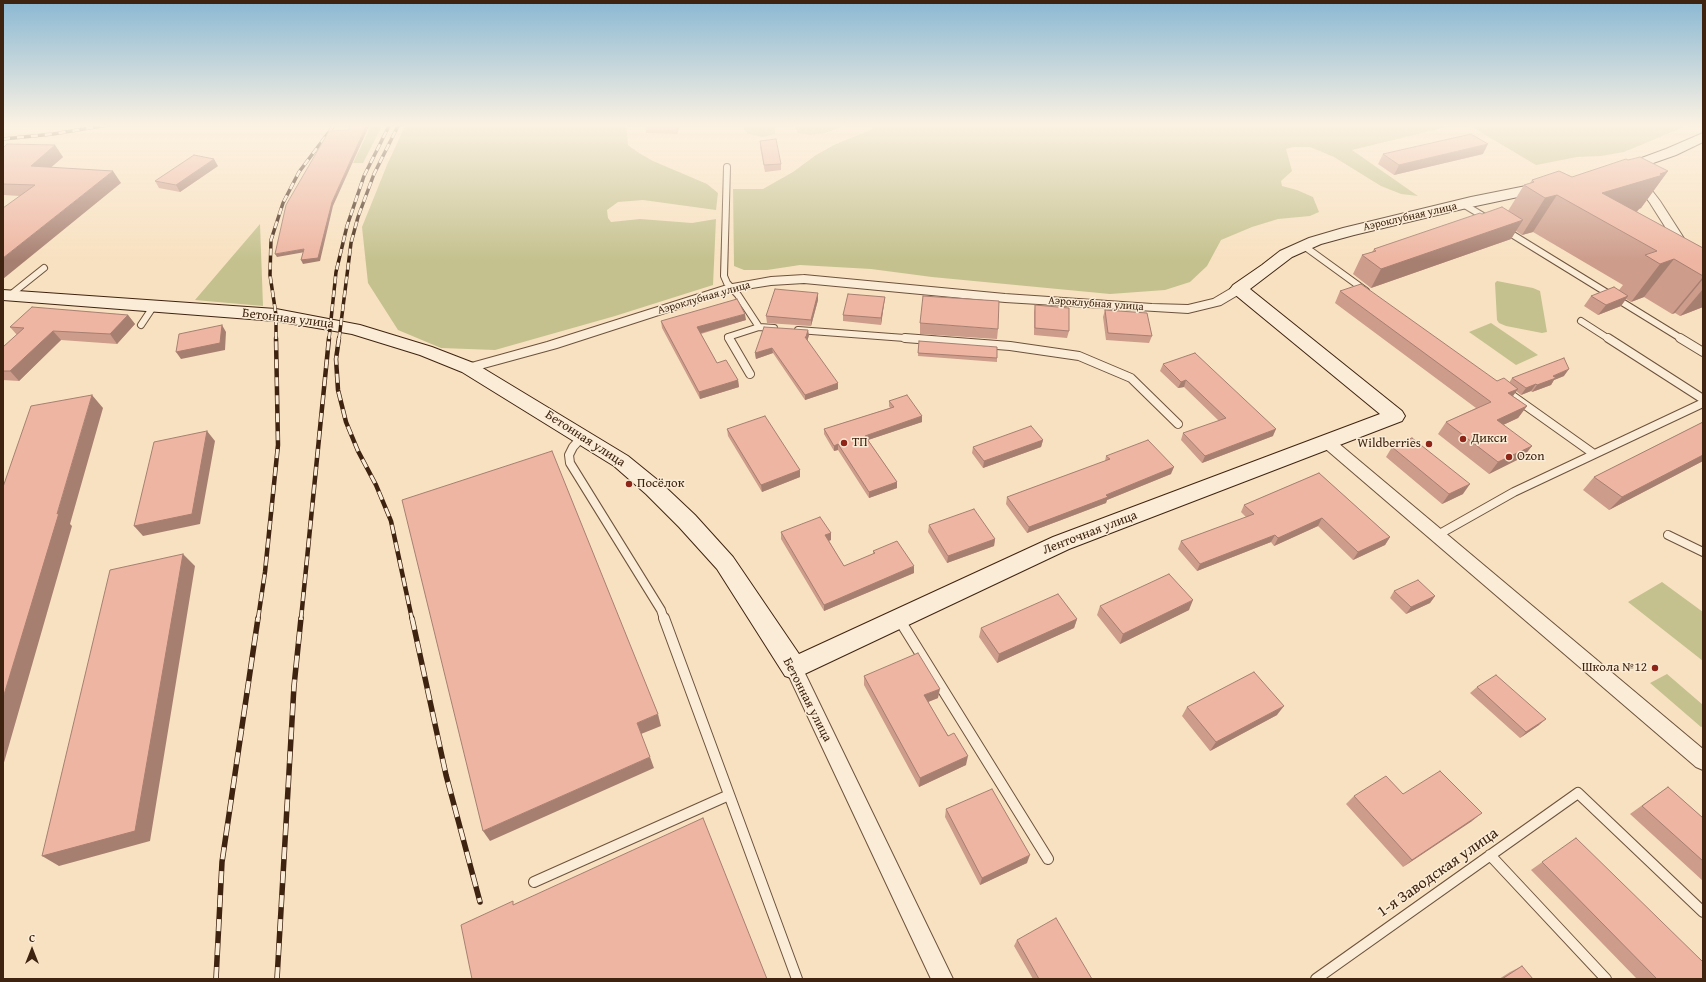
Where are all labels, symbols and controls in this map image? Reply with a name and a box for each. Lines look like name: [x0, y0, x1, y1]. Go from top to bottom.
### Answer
street label: Аэроклубная улица: [1362, 200, 1458, 234]
street label: Аэроклубная улица: [656, 278, 752, 318]
street label: Аэроклубная улица: [1048, 294, 1144, 314]
street label: Бетонная улица: [241, 306, 335, 332]
street label: Бетонная улица: [542, 407, 628, 471]
place label: Дикси: [1471, 431, 1507, 447]
marker: Дикси: [1458, 434, 1468, 444]
place label: ТП: [852, 435, 868, 451]
place label: Wildberries: [1357, 436, 1421, 452]
marker: ТП: [839, 438, 849, 448]
marker: Wildberries: [1424, 439, 1434, 449]
place label: Ozon: [1517, 449, 1545, 465]
marker: Ozon: [1504, 452, 1514, 462]
place label: Посёлок: [637, 476, 684, 492]
marker: Посёлок: [624, 479, 634, 489]
street label: Ленточная улица: [1041, 508, 1139, 558]
street label: Бетонная улица: [779, 655, 835, 745]
place label: Школа №12: [1582, 660, 1647, 676]
marker: Школа №12: [1650, 663, 1660, 673]
street label: 1-я Заводская улица: [1374, 824, 1502, 922]
north arrow: [12, 930, 52, 970]
text: С: [29, 930, 35, 946]

